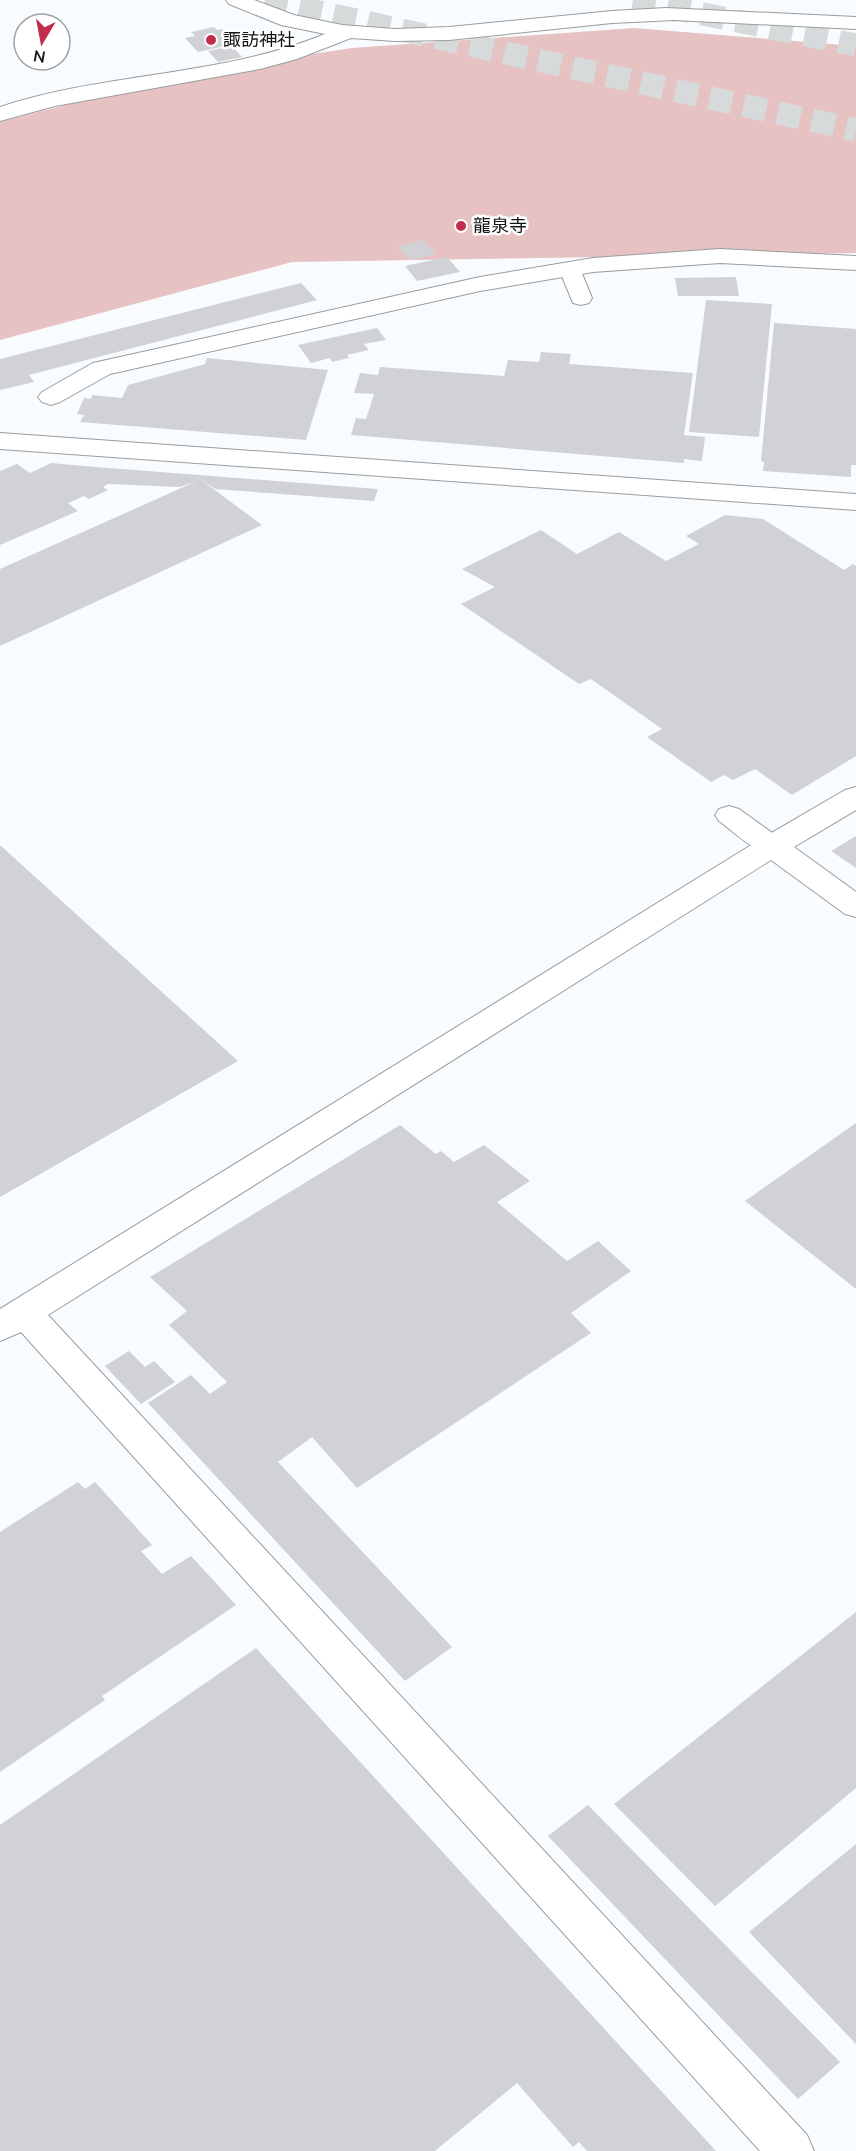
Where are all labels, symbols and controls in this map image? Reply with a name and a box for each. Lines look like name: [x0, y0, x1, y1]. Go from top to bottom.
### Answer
north arrow: [12, 12, 72, 72]
place label: 諏訪神社: [223, 28, 295, 52]
marker: 諏訪神社: [204, 33, 218, 47]
text: N: [32, 44, 47, 68]
place label: 龍泉寺: [473, 214, 527, 238]
marker: 龍泉寺: [454, 219, 468, 233]

